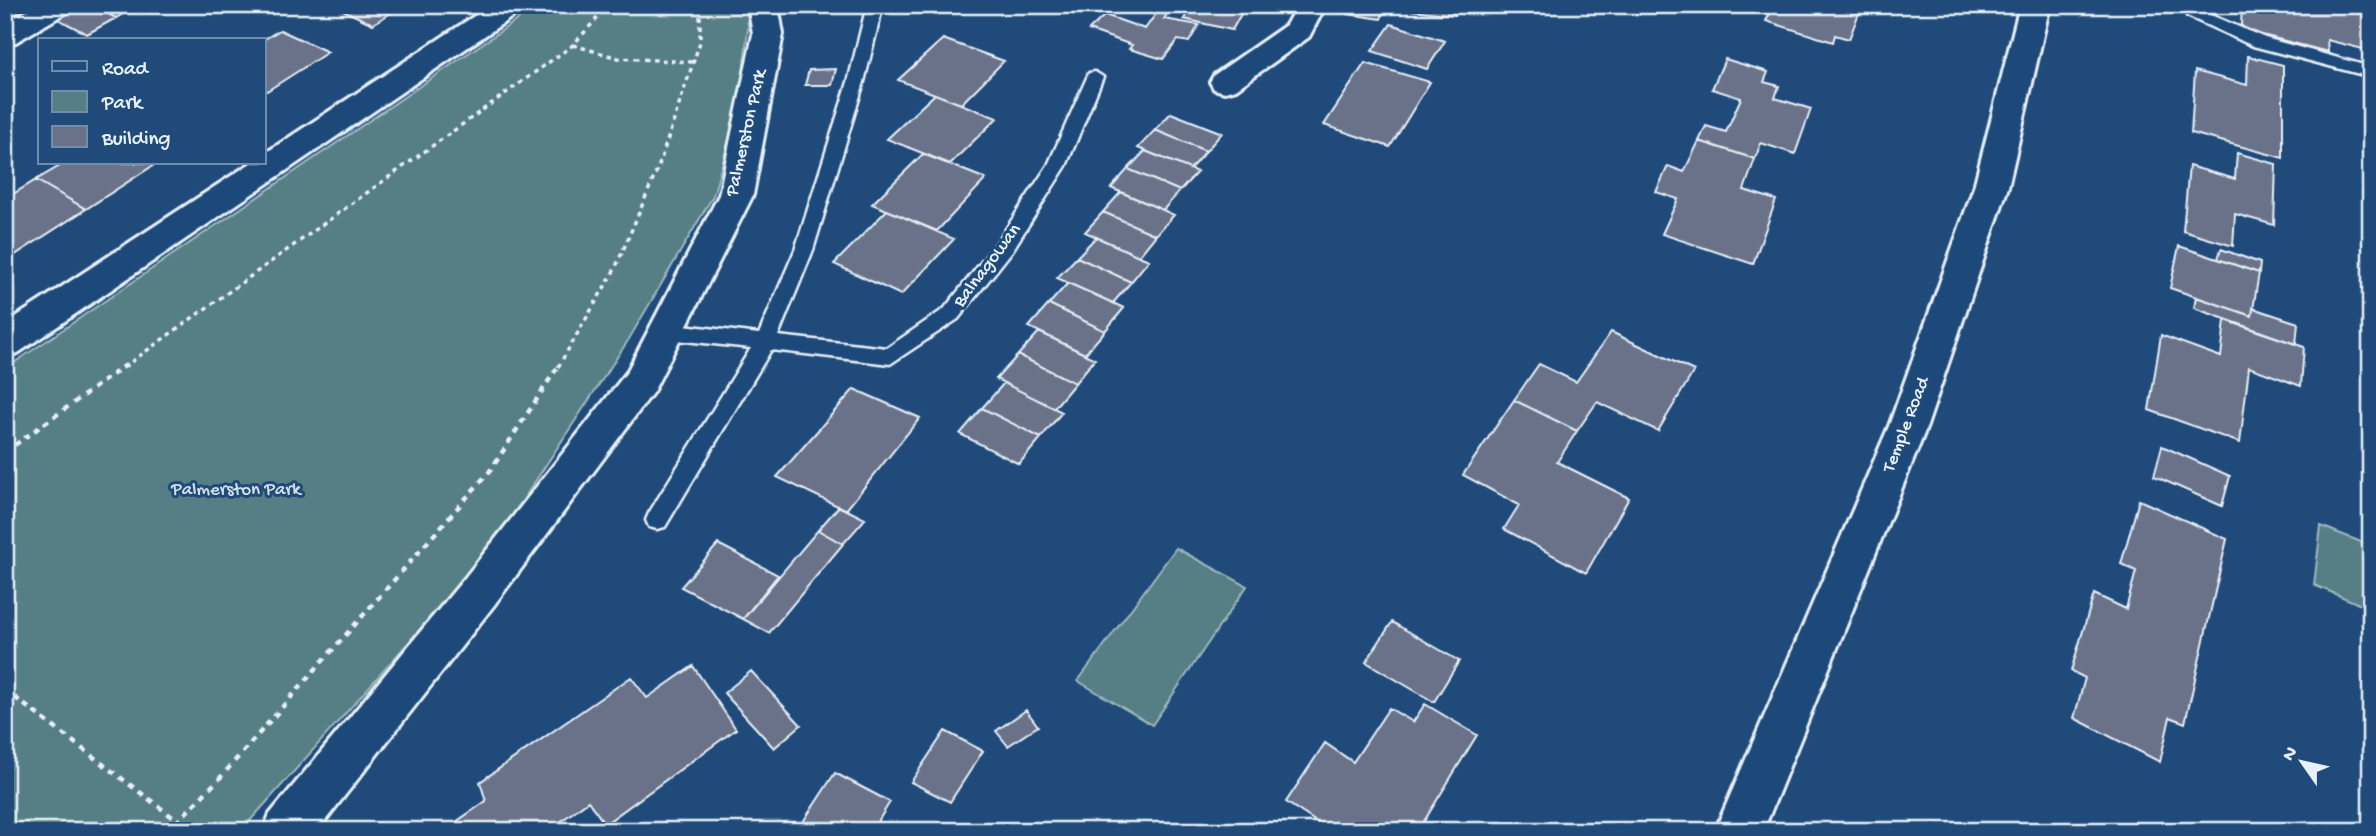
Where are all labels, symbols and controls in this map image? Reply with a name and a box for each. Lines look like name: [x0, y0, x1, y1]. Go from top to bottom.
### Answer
legend: [38, 38, 266, 164]
text: Road: [102, 58, 150, 83]
street label: Palmerston Park: [721, 66, 773, 200]
text: Park: [101, 92, 145, 117]
text: Building: [101, 128, 171, 153]
street label: Balnagowan: [948, 220, 1027, 313]
street label: Temple Road: [1878, 372, 1936, 477]
park label: Palmerston Park: [170, 479, 302, 502]
north arrow: [2268, 728, 2338, 798]
text: N: [2278, 743, 2304, 766]

